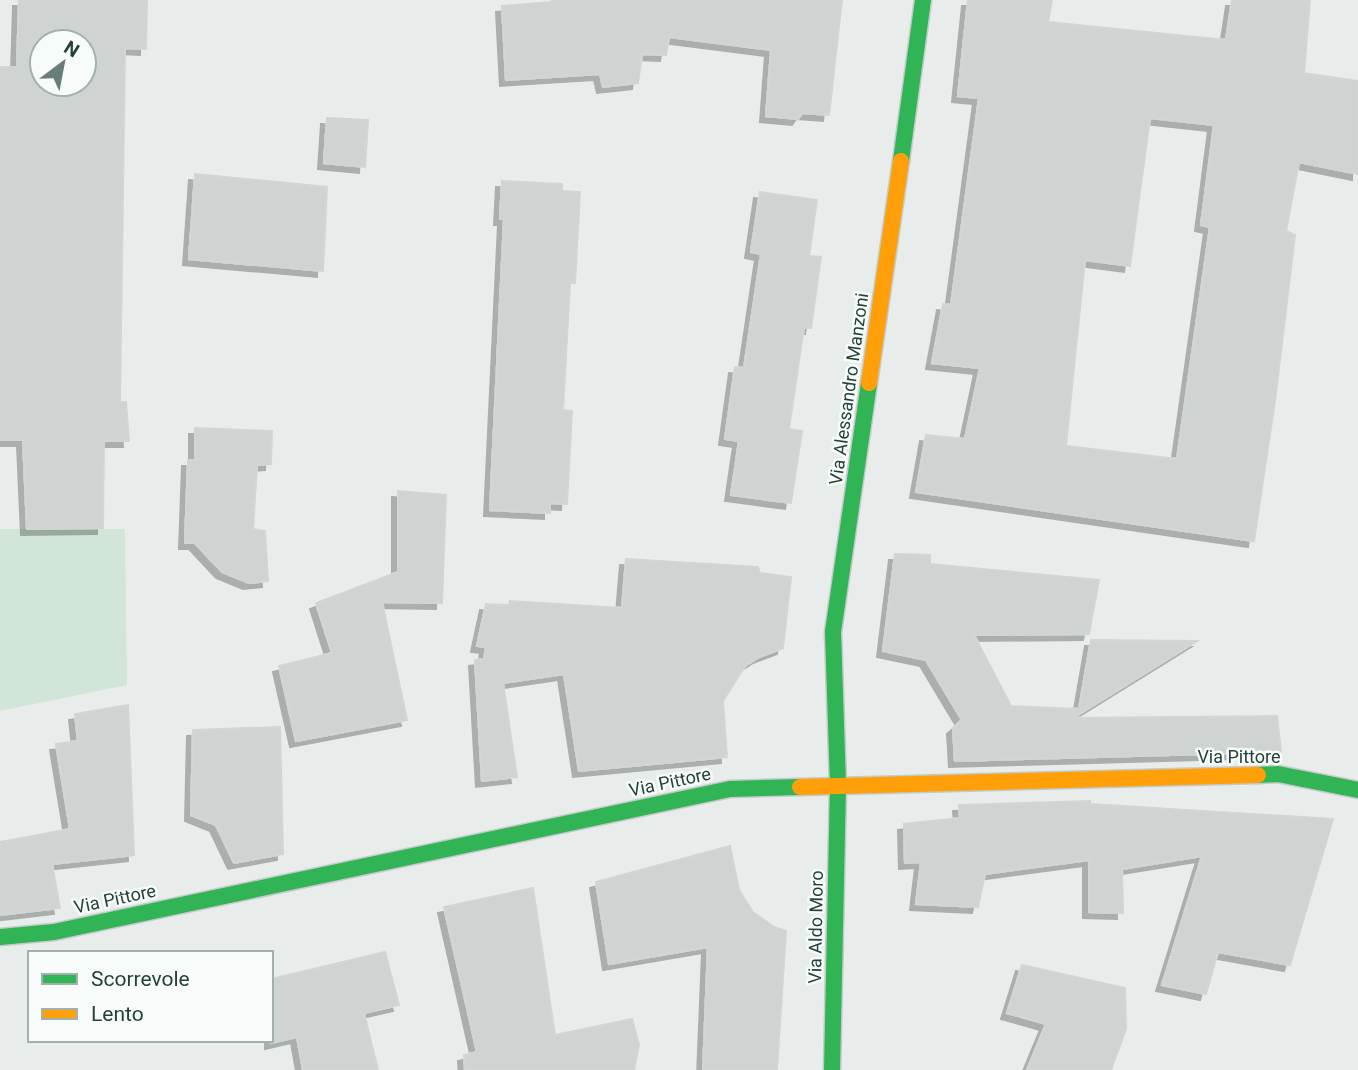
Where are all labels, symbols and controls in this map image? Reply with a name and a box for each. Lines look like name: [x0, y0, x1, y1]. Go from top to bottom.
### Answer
north arrow: [28, 28, 98, 98]
text: N: [60, 36, 84, 62]
street label: Via Alessandro Manzoni: [825, 292, 872, 486]
street label: Via Pittore: [1197, 746, 1281, 767]
street label: Via Pittore: [627, 763, 713, 800]
street label: Via Aldo Moro: [804, 870, 827, 984]
street label: Via Pittore: [72, 880, 158, 917]
legend: [28, 951, 273, 1042]
text: Scorrevole: [91, 967, 190, 991]
text: Lento: [91, 1002, 144, 1026]

